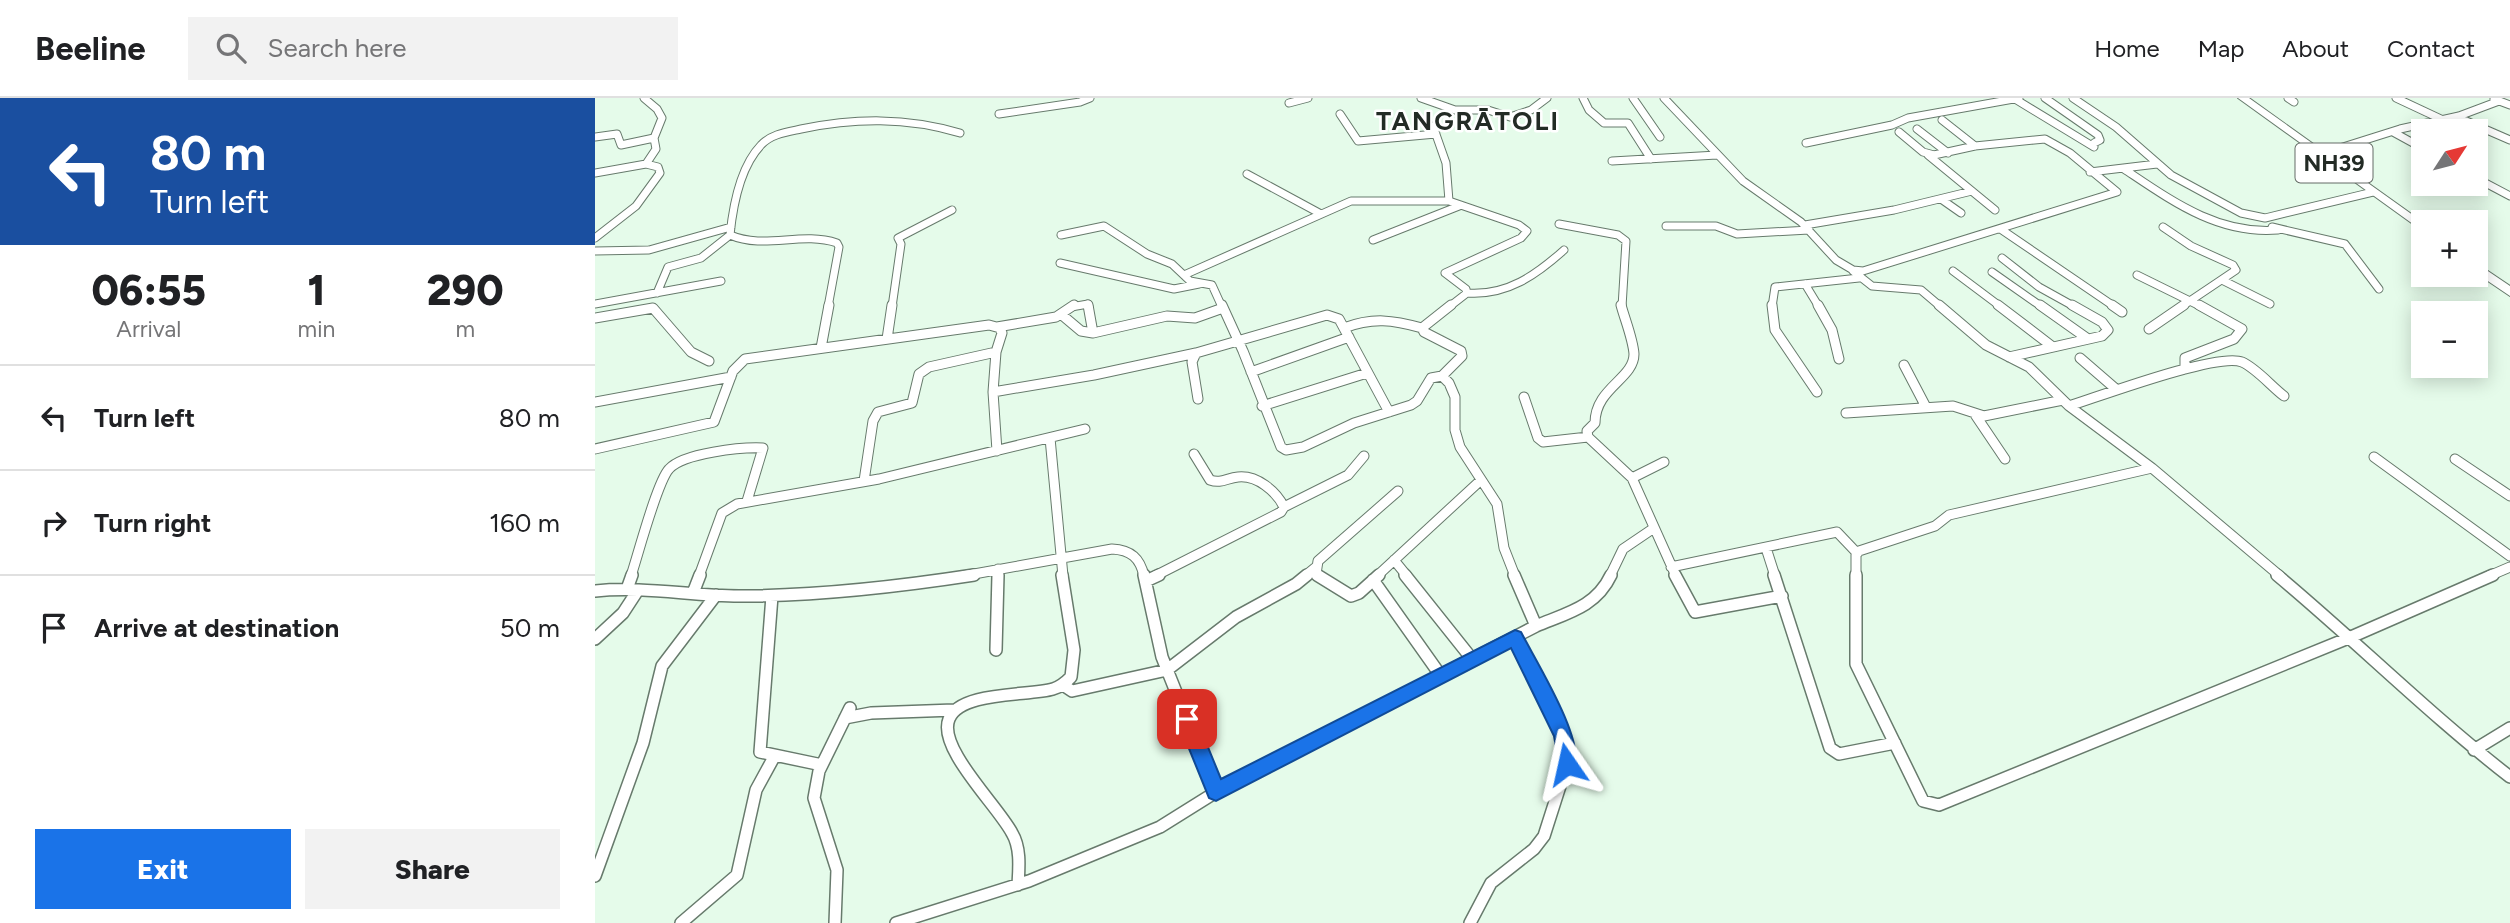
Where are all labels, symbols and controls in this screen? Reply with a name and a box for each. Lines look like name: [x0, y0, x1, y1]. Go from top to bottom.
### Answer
search box: [188, 17, 678, 80]
text: Beeline: [35, 29, 146, 68]
icon: search: [212, 29, 250, 67]
text: Search here: [268, 32, 406, 64]
text: Home: [2094, 34, 2160, 63]
text: Map: [2198, 34, 2244, 63]
text: About: [2282, 34, 2349, 63]
text: Contact: [2387, 34, 2475, 63]
district label: TANGRĀTOLI: [1376, 105, 1560, 137]
north arrow: [2411, 119, 2489, 196]
map controls: [2411, 119, 2488, 378]
text: 80 m: [150, 123, 266, 182]
icon: left: [35, 126, 126, 217]
road number: NH39: [2295, 144, 2373, 183]
text: Turn left: [150, 183, 269, 221]
button: +: [2411, 210, 2488, 287]
text: 06:55: [91, 265, 206, 316]
text: 1: [308, 265, 325, 316]
text: 290: [427, 265, 504, 316]
button: −: [2411, 301, 2488, 378]
text: Arrival: [116, 315, 181, 343]
text: min: [298, 315, 335, 343]
text: m: [455, 315, 475, 343]
icon: left: [35, 399, 73, 437]
text: Turn left: [94, 402, 195, 434]
text: 80 m: [499, 402, 560, 434]
icon: right: [35, 504, 73, 542]
text: Turn right: [94, 507, 211, 539]
text: 160 m: [489, 507, 560, 539]
icon: arrive: [35, 609, 73, 647]
text: Arrive at destination: [94, 612, 339, 644]
text: 50 m: [500, 612, 560, 644]
pin: [1157, 689, 1217, 749]
icon: arrive: [1168, 700, 1206, 738]
position arrow: [1530, 727, 1604, 801]
button: Exit: [35, 829, 291, 909]
button: Share: [305, 829, 560, 909]

